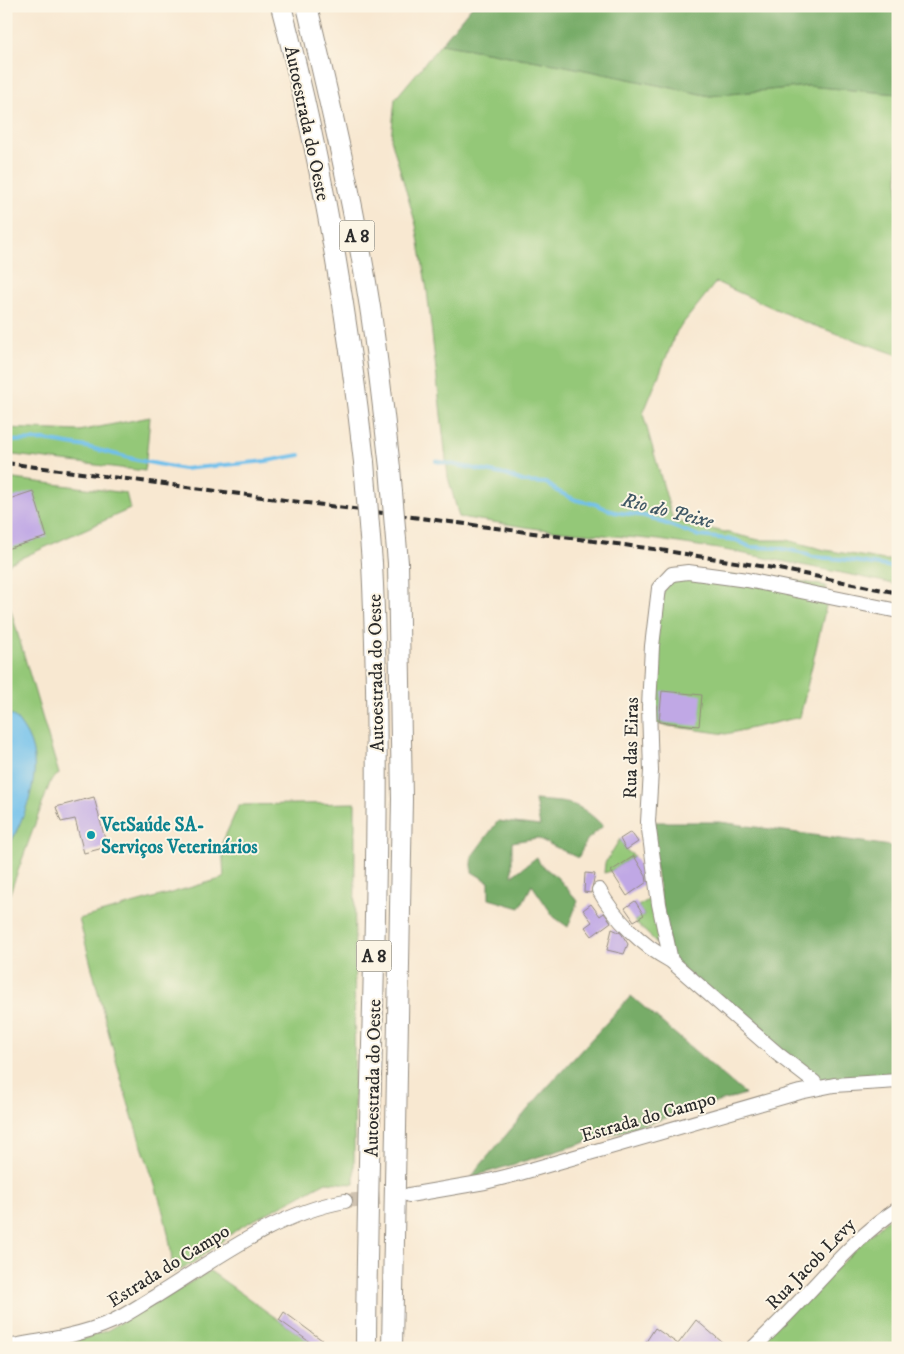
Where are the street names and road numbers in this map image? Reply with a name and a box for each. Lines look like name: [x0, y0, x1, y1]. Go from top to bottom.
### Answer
street label: Autoestrada do Oeste: [279, 44, 334, 203]
road number: A 8: [340, 220, 374, 252]
street label: Autoestrada do Oeste: [364, 594, 389, 752]
street label: Rua das Eiras: [619, 697, 644, 799]
road number: A 8: [356, 940, 392, 971]
street label: Autoestrada do Oeste: [361, 999, 386, 1157]
street label: Estrada do Campo: [578, 1087, 718, 1148]
street label: Rua Jacob Levy: [762, 1213, 861, 1315]
street label: Estrada do Campo: [104, 1220, 234, 1313]

